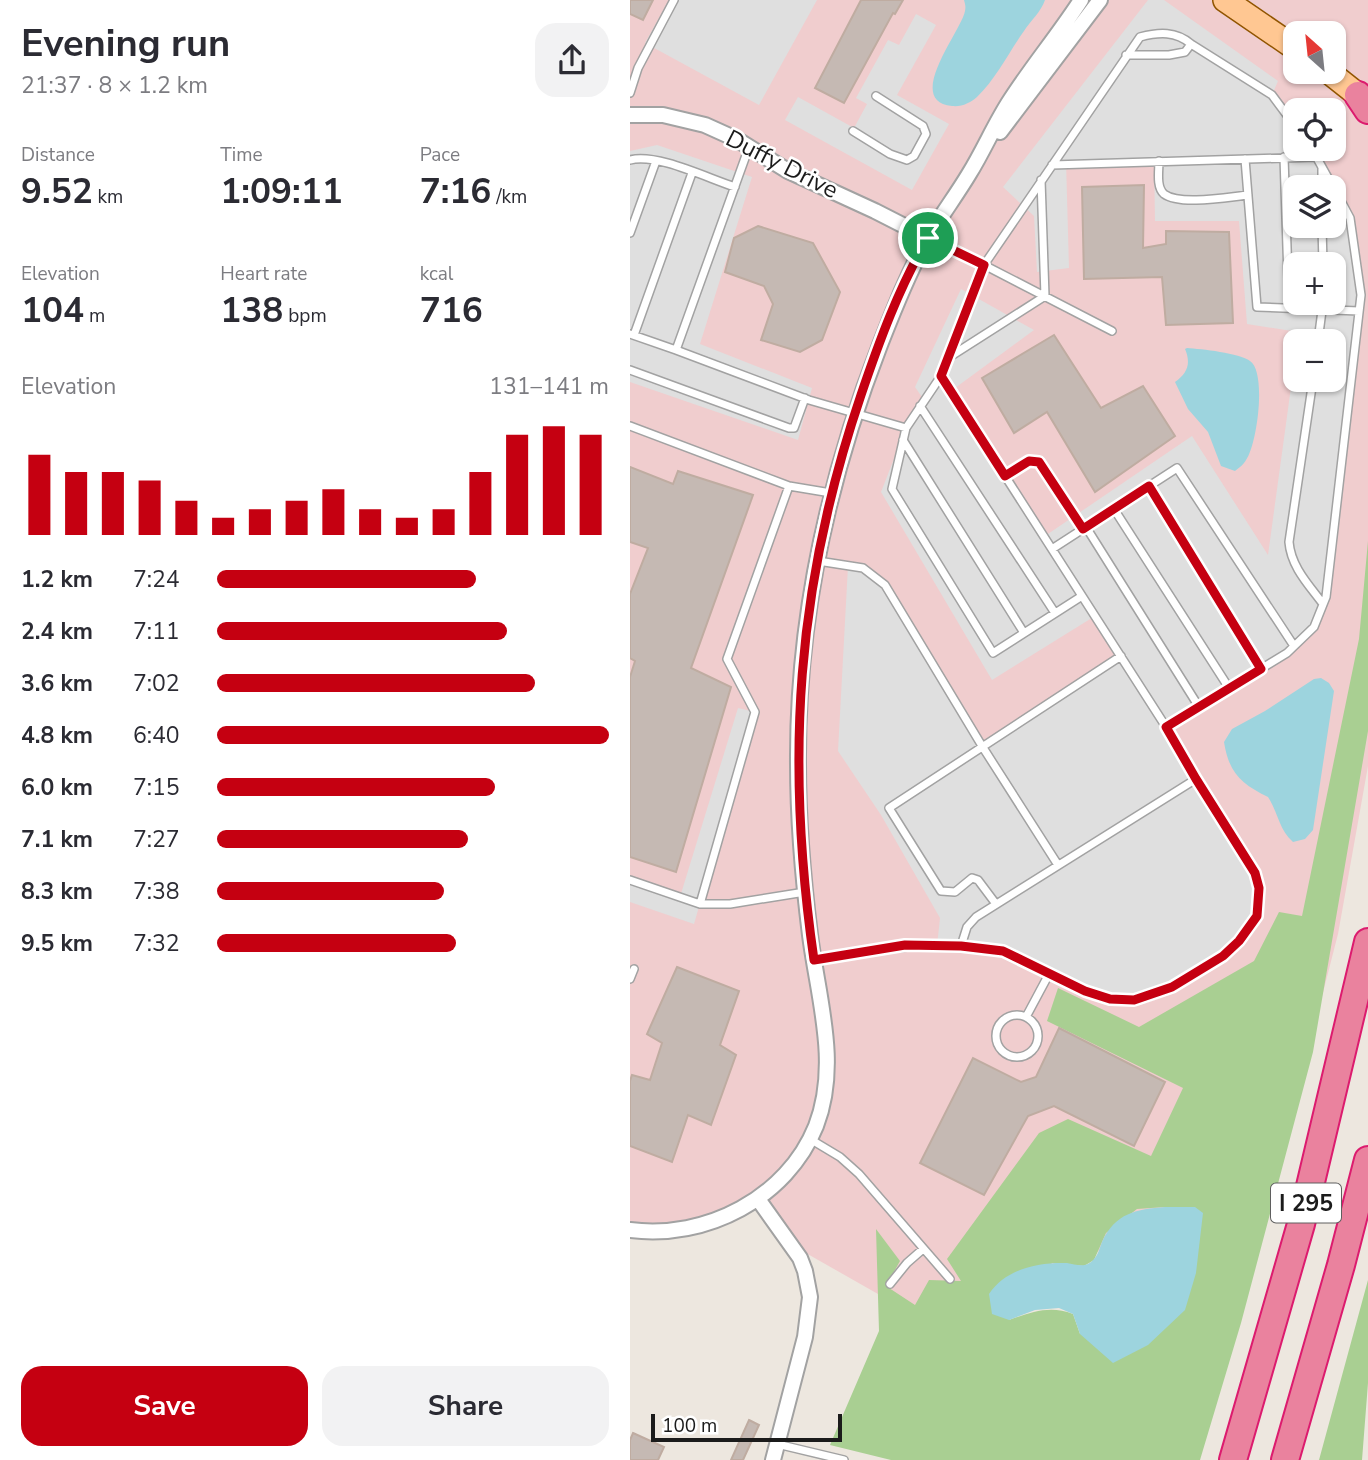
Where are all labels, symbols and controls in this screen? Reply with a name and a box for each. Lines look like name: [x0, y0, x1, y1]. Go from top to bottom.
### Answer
text: Evening run: [21, 18, 230, 69]
north arrow: [1283, 21, 1346, 84]
map controls: [1283, 21, 1346, 392]
button: share: [535, 23, 609, 97]
text: 21:37 · 8 × 1.2 km: [21, 70, 208, 101]
button: locate: [1283, 98, 1346, 161]
street label: Duffy Drive: [720, 122, 844, 206]
text: Distance: [21, 142, 95, 168]
text: Time: [220, 142, 263, 168]
text: Pace: [420, 142, 460, 168]
text: 9.52: [21, 168, 93, 215]
text: 1:09:11: [220, 168, 343, 215]
text: 7:16: [420, 168, 491, 215]
button: layers: [1283, 175, 1346, 238]
text: km: [93, 184, 123, 210]
text: /km: [491, 184, 527, 210]
pin: [898, 208, 958, 268]
icon: arrive: [909, 219, 947, 257]
button: +: [1283, 252, 1346, 315]
text: Elevation: [21, 261, 100, 287]
text: Heart rate: [220, 261, 307, 287]
text: kcal: [420, 261, 453, 287]
text: 104: [21, 287, 84, 334]
text: 138: [220, 287, 283, 334]
text: 716: [420, 287, 483, 334]
text: m: [84, 303, 105, 329]
text: bpm: [283, 303, 327, 329]
button: −: [1283, 329, 1346, 392]
text: Elevation: [21, 371, 116, 402]
text: 131–141 m: [489, 371, 609, 402]
text: 1.2 km: [21, 564, 93, 595]
text: 7:24: [133, 564, 180, 595]
text: 2.4 km: [21, 616, 93, 647]
text: 7:11: [133, 616, 180, 647]
text: 3.6 km: [21, 668, 93, 699]
text: 7:02: [133, 668, 180, 699]
text: 4.8 km: [21, 720, 93, 751]
text: 6:40: [133, 720, 180, 751]
text: 6.0 km: [21, 772, 93, 803]
text: 7:15: [133, 772, 180, 803]
text: 7.1 km: [21, 824, 93, 855]
text: 7:27: [133, 824, 180, 855]
text: 8.3 km: [21, 876, 93, 907]
text: 7:38: [133, 876, 180, 907]
text: 9.5 km: [21, 928, 93, 959]
text: 7:32: [133, 928, 180, 959]
road number: I 295: [1271, 1184, 1341, 1222]
button: Save: [21, 1366, 308, 1446]
button: Share: [322, 1366, 609, 1446]
scale bar: [651, 1411, 842, 1443]
text: 100 m: [662, 1413, 717, 1439]

